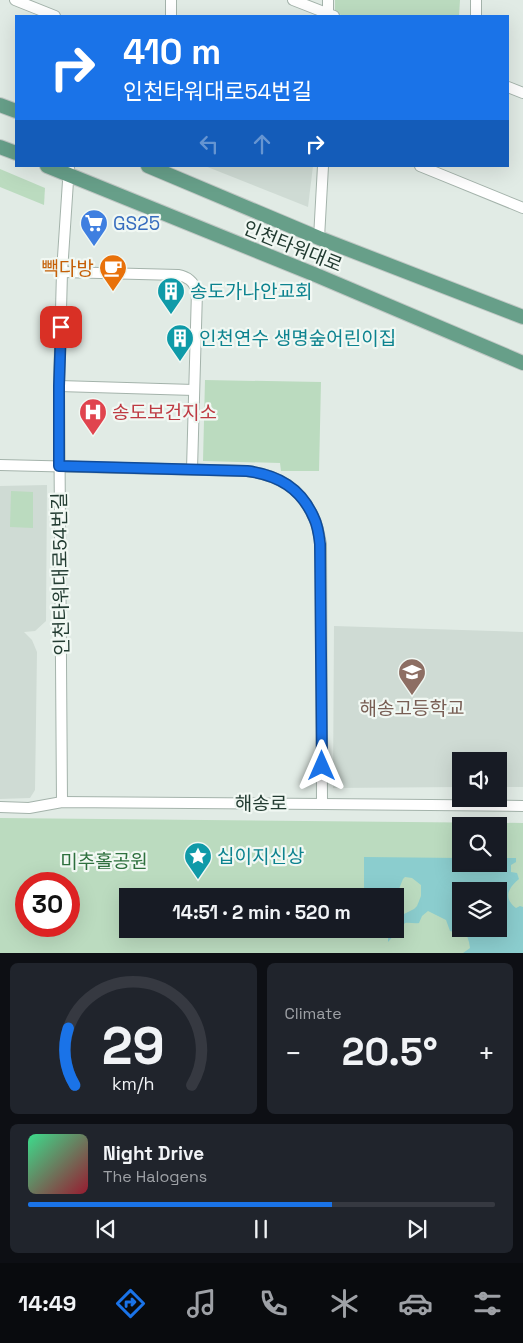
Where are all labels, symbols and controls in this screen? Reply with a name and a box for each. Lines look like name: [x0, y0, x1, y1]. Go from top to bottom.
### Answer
text: 410 m: [123, 30, 221, 74]
icon: right: [40, 35, 105, 100]
text: 인천타워대로54번길: [123, 77, 312, 105]
icon: left: [195, 130, 223, 158]
icon: ahead: [248, 130, 276, 158]
icon: right: [301, 130, 329, 158]
supermarket icon: GS25: [79, 208, 109, 247]
place label: GS25: [113, 211, 160, 236]
street label: 인천타워대로: [240, 215, 346, 278]
cafe icon: 빽다방: [98, 253, 128, 292]
place label: 빽다방: [42, 256, 94, 281]
building icon: 송도가나안교회: [156, 276, 186, 315]
place label: 송도가나안교회: [190, 279, 312, 304]
pin: [40, 306, 82, 348]
icon: arrive: [47, 313, 75, 341]
building icon: 인천연수 생명숲어린이집: [165, 323, 195, 362]
place label: 인천연수 생명숲어린이집: [199, 326, 396, 351]
hospital icon: 송도보건지소: [78, 397, 108, 436]
place label: 송도보건지소: [112, 400, 217, 425]
street label: 인천타워대로54번길: [47, 492, 74, 656]
school or university icon: 해송고등학교: [397, 657, 427, 696]
place label: 해송고등학교: [360, 696, 464, 721]
position arrow: [295, 739, 347, 791]
map controls: [452, 752, 507, 937]
button: sound: [452, 752, 507, 807]
street label: 해송로: [235, 791, 287, 816]
button: search: [452, 817, 507, 872]
place icon: 십이지신상: [183, 841, 213, 880]
place label: 십이지신상: [217, 844, 304, 869]
park label: 미추홀공원: [60, 849, 148, 874]
speed limit sign: 30: [15, 872, 80, 937]
button: layers: [452, 882, 507, 937]
text: 14:51 · 2 min · 520 m: [172, 900, 351, 925]
text: Climate: [285, 1003, 342, 1024]
text: 29: [102, 1013, 165, 1079]
text: 20.5°: [342, 1028, 438, 1076]
text: −: [285, 1035, 302, 1071]
text: +: [478, 1035, 495, 1071]
text: km/h: [112, 1072, 155, 1095]
text: Night Drive: [103, 1141, 204, 1166]
text: The Halogens: [103, 1166, 207, 1187]
icon: previous: [92, 1215, 120, 1243]
icon: pause: [247, 1215, 275, 1243]
icon: next: [403, 1215, 431, 1243]
icon: directions: [113, 1286, 148, 1321]
icon: music: [184, 1286, 219, 1321]
icon: phone: [256, 1286, 291, 1321]
icon: climate: [327, 1286, 362, 1321]
icon: car: [398, 1286, 433, 1321]
icon: filters: [470, 1286, 505, 1321]
text: 14:49: [18, 1289, 76, 1317]

